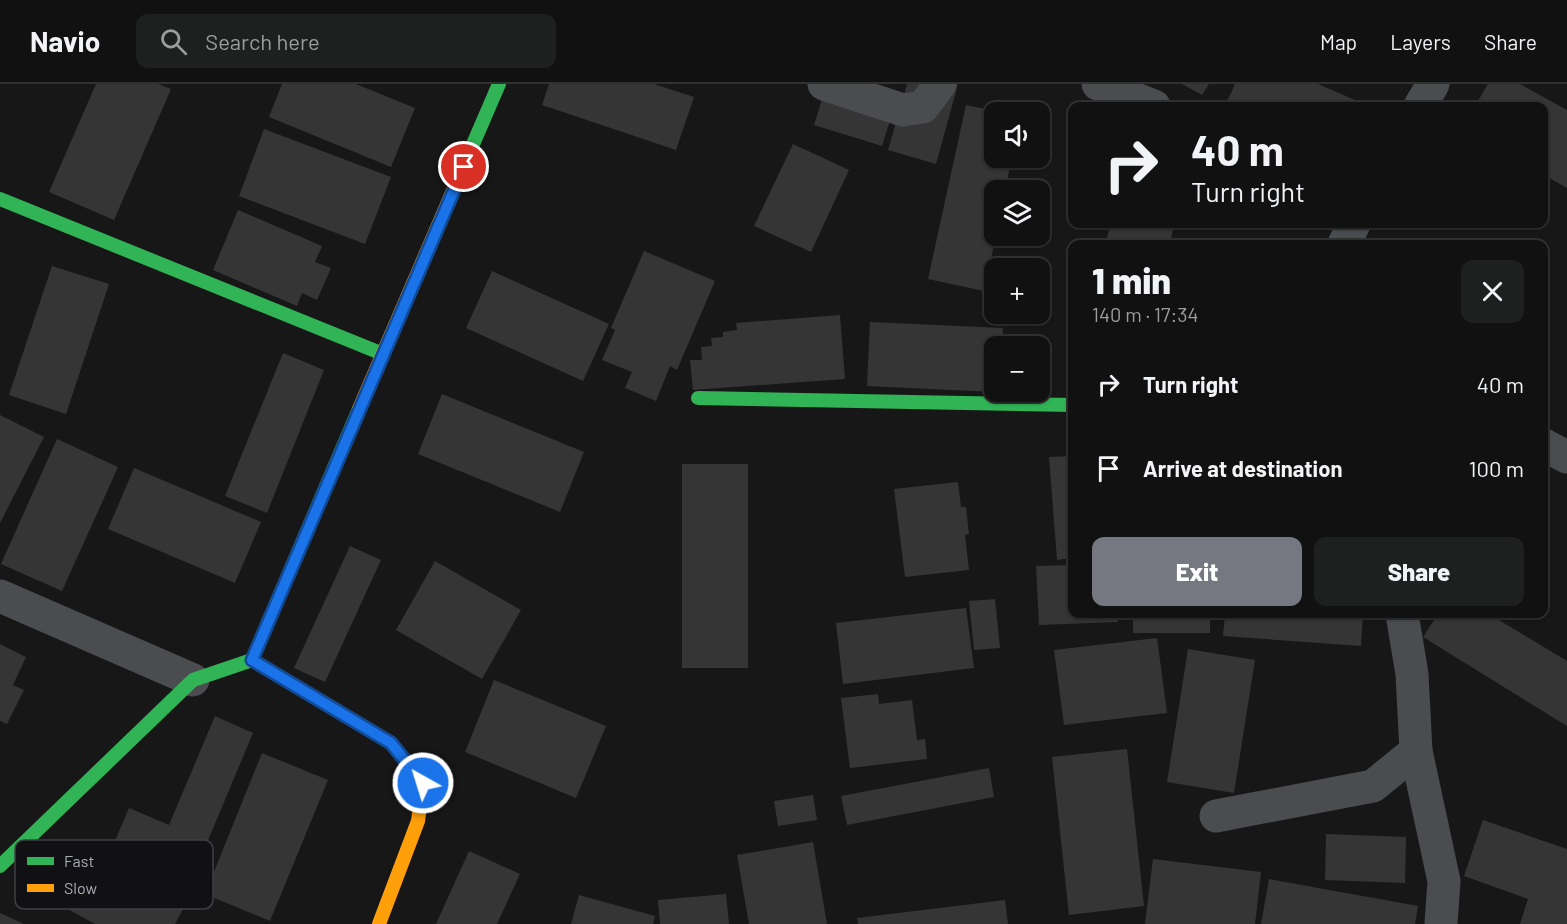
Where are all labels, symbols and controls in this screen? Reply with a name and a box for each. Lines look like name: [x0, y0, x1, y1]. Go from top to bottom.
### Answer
search box: [136, 14, 556, 68]
text: Navio: [30, 24, 100, 58]
icon: search: [157, 25, 190, 58]
text: Search here: [205, 28, 320, 54]
text: Map: [1320, 29, 1357, 54]
text: Layers: [1390, 29, 1451, 54]
text: Share: [1484, 29, 1537, 54]
map controls: [984, 102, 1050, 402]
button: sound: [984, 102, 1050, 168]
text: 40 m: [1191, 124, 1284, 174]
icon: right: [1092, 126, 1170, 204]
pin: [438, 141, 489, 192]
icon: arrive: [447, 150, 480, 183]
text: Turn right: [1191, 175, 1305, 207]
button: layers: [984, 180, 1050, 246]
button: +: [984, 258, 1050, 324]
text: 1 min: [1092, 258, 1171, 301]
button: close: [1461, 260, 1524, 323]
text: 140 m · 17:34: [1092, 302, 1199, 326]
button: −: [984, 336, 1050, 402]
icon: right: [1092, 368, 1125, 401]
text: Turn right: [1143, 371, 1238, 397]
text: 40 m: [1477, 371, 1524, 397]
icon: arrive: [1092, 452, 1125, 485]
text: Arrive at destination: [1143, 455, 1342, 481]
text: 100 m: [1469, 455, 1524, 481]
button: Exit: [1092, 537, 1302, 606]
button: Share: [1314, 537, 1524, 606]
position arrow: [391, 751, 455, 815]
legend: [15, 840, 213, 909]
text: Fast: [64, 851, 94, 870]
text: Slow: [64, 878, 97, 897]

